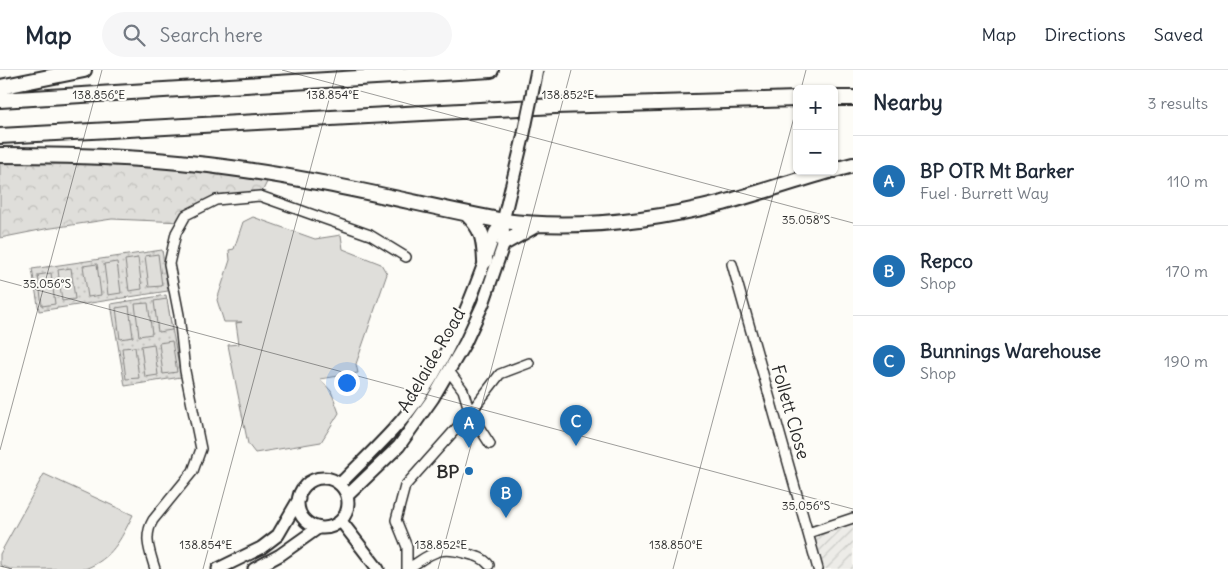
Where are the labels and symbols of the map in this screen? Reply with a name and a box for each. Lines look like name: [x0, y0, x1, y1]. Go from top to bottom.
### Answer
text: 138.856°E: [73, 87, 125, 102]
text: 138.854°E: [307, 87, 359, 102]
text: 138.852°E: [542, 87, 594, 102]
text: 35.058°S: [782, 212, 831, 227]
text: 35.056°S: [23, 276, 72, 291]
street label: Adelaide Road: [392, 303, 470, 416]
street label: Follett Close: [766, 362, 816, 462]
your location: [334, 370, 360, 396]
pin: C: [560, 405, 592, 446]
pin: A: [453, 407, 485, 448]
place label: BP: [436, 460, 459, 483]
marker: BP: [463, 465, 475, 477]
pin: B: [490, 477, 522, 518]
text: 35.056°S: [782, 498, 831, 513]
text: 138.854°E: [180, 537, 232, 552]
text: 138.852°E: [415, 537, 467, 552]
text: 138.850°E: [649, 537, 703, 552]

